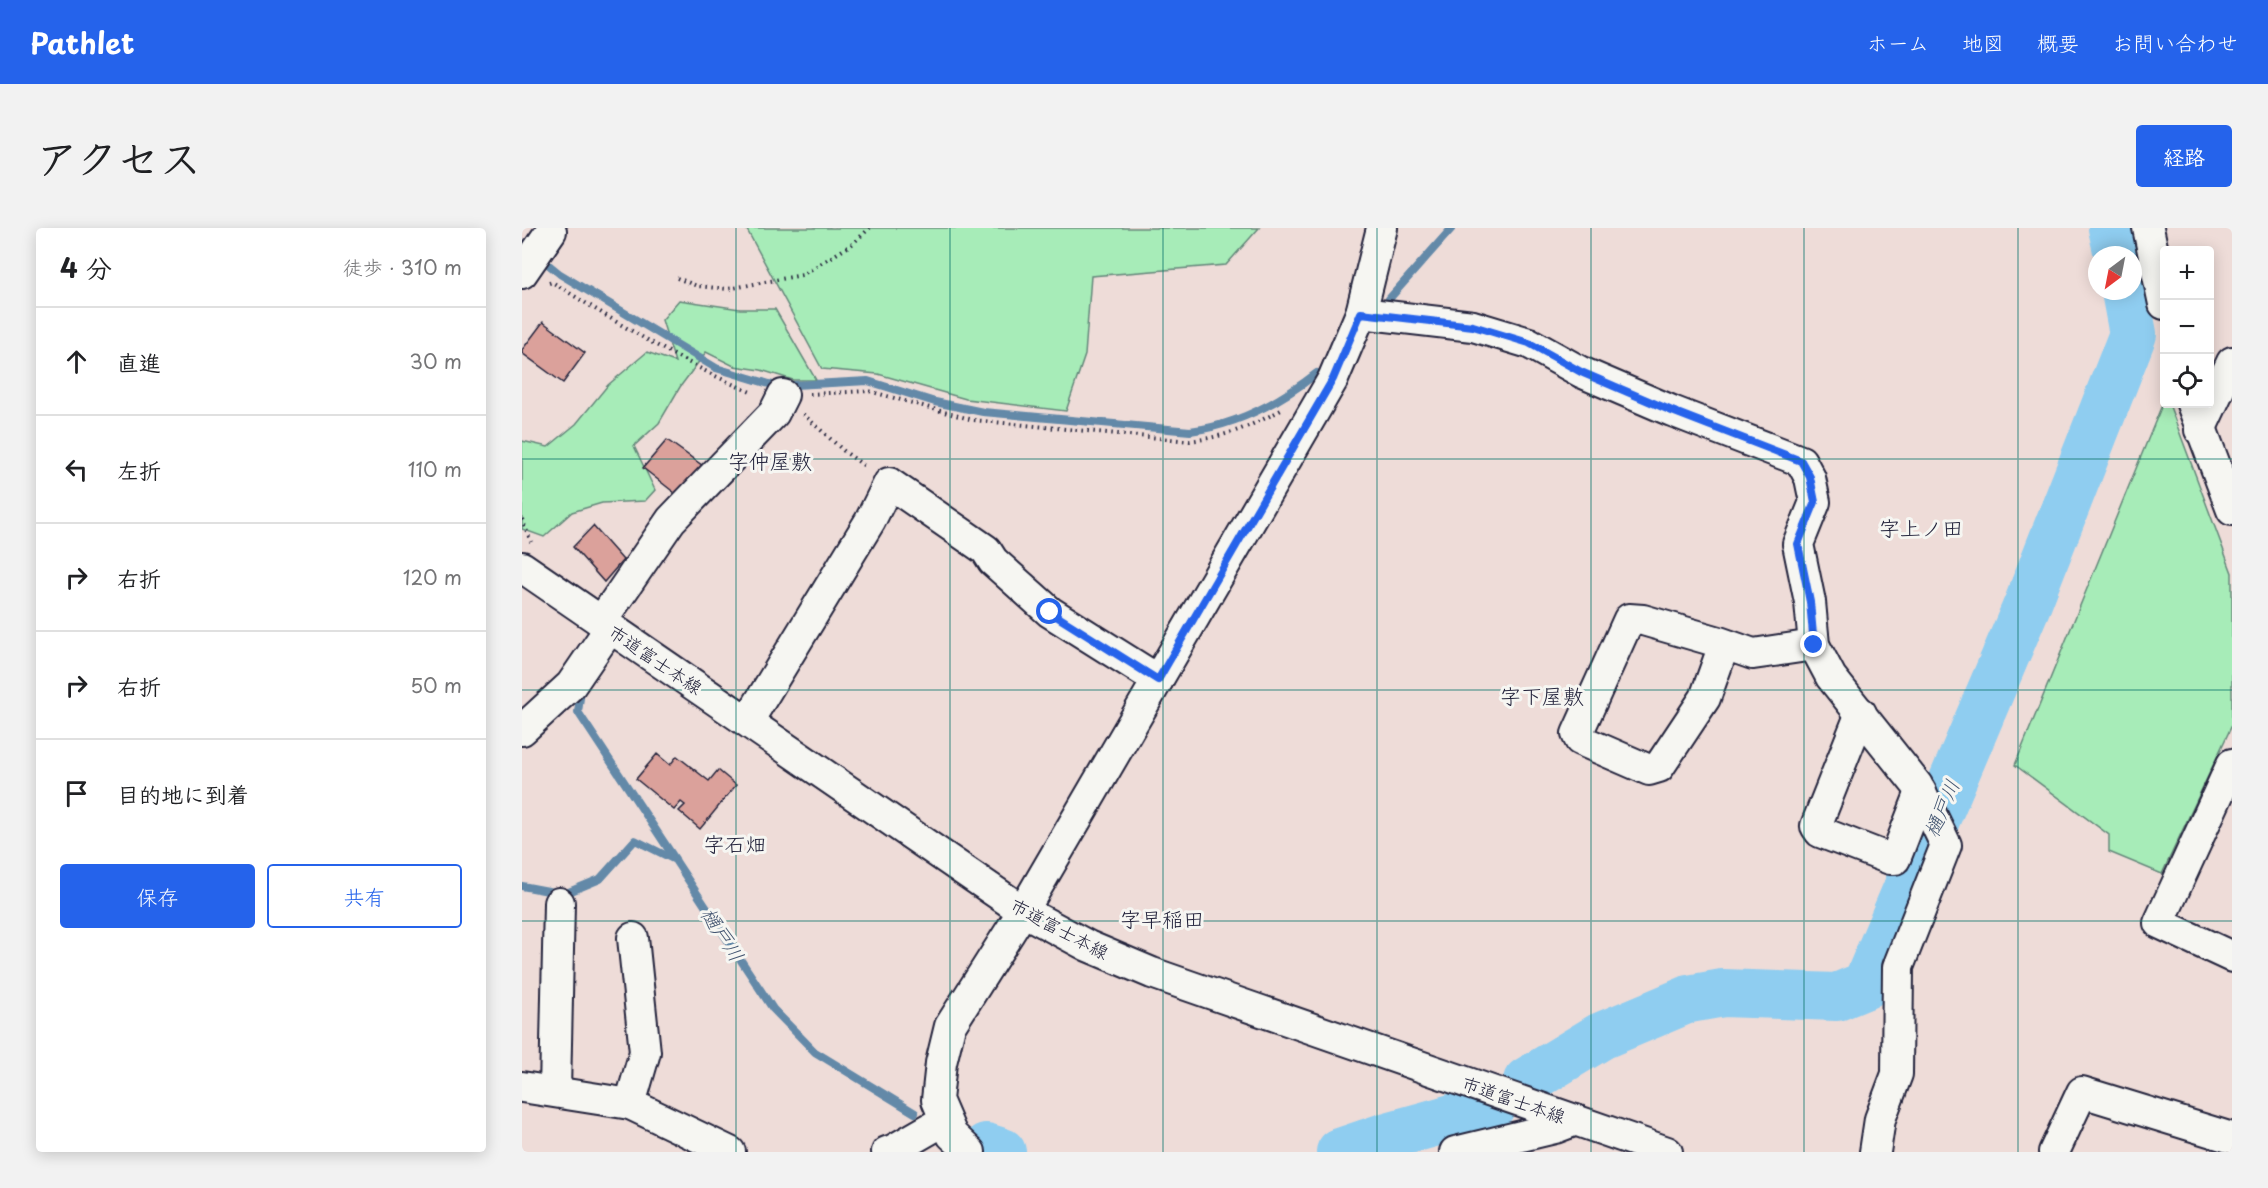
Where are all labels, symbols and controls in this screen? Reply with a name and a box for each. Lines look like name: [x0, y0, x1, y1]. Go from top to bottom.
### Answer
text: Pathlet: [30, 21, 134, 64]
text: ホーム: [1867, 26, 1929, 58]
text: 地図: [1962, 26, 2004, 58]
text: 概要: [2037, 26, 2079, 58]
text: お問い合わせ: [2112, 26, 2238, 58]
text: アクセス: [36, 125, 201, 188]
button: 経路: [2136, 125, 2232, 187]
north arrow: [2088, 246, 2142, 300]
map controls: [2160, 246, 2214, 408]
button: +: [2160, 246, 2214, 300]
text: 4 分: [60, 248, 112, 287]
text: 徒歩 · 310 m: [343, 252, 462, 282]
button: −: [2160, 300, 2214, 354]
icon: ahead: [60, 345, 93, 378]
text: 直進: [117, 345, 161, 378]
text: 30 m: [409, 346, 462, 376]
button: locate: [2160, 354, 2214, 408]
district label: 字仲屋敷: [728, 444, 812, 476]
icon: left: [60, 453, 93, 486]
text: 左折: [117, 453, 161, 486]
text: 110 m: [408, 454, 462, 484]
district label: 字上ノ田: [1879, 511, 1963, 543]
icon: right: [60, 561, 93, 594]
text: 右折: [117, 561, 161, 594]
text: 120 m: [403, 562, 462, 592]
route start: [1036, 598, 1062, 624]
street label: 市道富士本線: [604, 618, 708, 700]
route end: [1800, 631, 1826, 657]
icon: right: [60, 669, 93, 702]
text: 右折: [117, 669, 161, 702]
text: 50 m: [410, 670, 462, 700]
district label: 字下屋敷: [1500, 679, 1584, 711]
water label: 樋戸川: [1915, 775, 1967, 841]
icon: arrive: [60, 777, 93, 810]
text: 目的地に到着: [117, 777, 249, 810]
district label: 字石畑: [704, 827, 767, 859]
button: 保存: [60, 864, 255, 928]
button: 共有: [267, 864, 462, 928]
street label: 市道富士本線: [1006, 891, 1114, 965]
water label: 樋戸川: [694, 901, 752, 967]
district label: 字早稲田: [1120, 902, 1204, 934]
street label: 市道富士本線: [1459, 1069, 1569, 1129]

